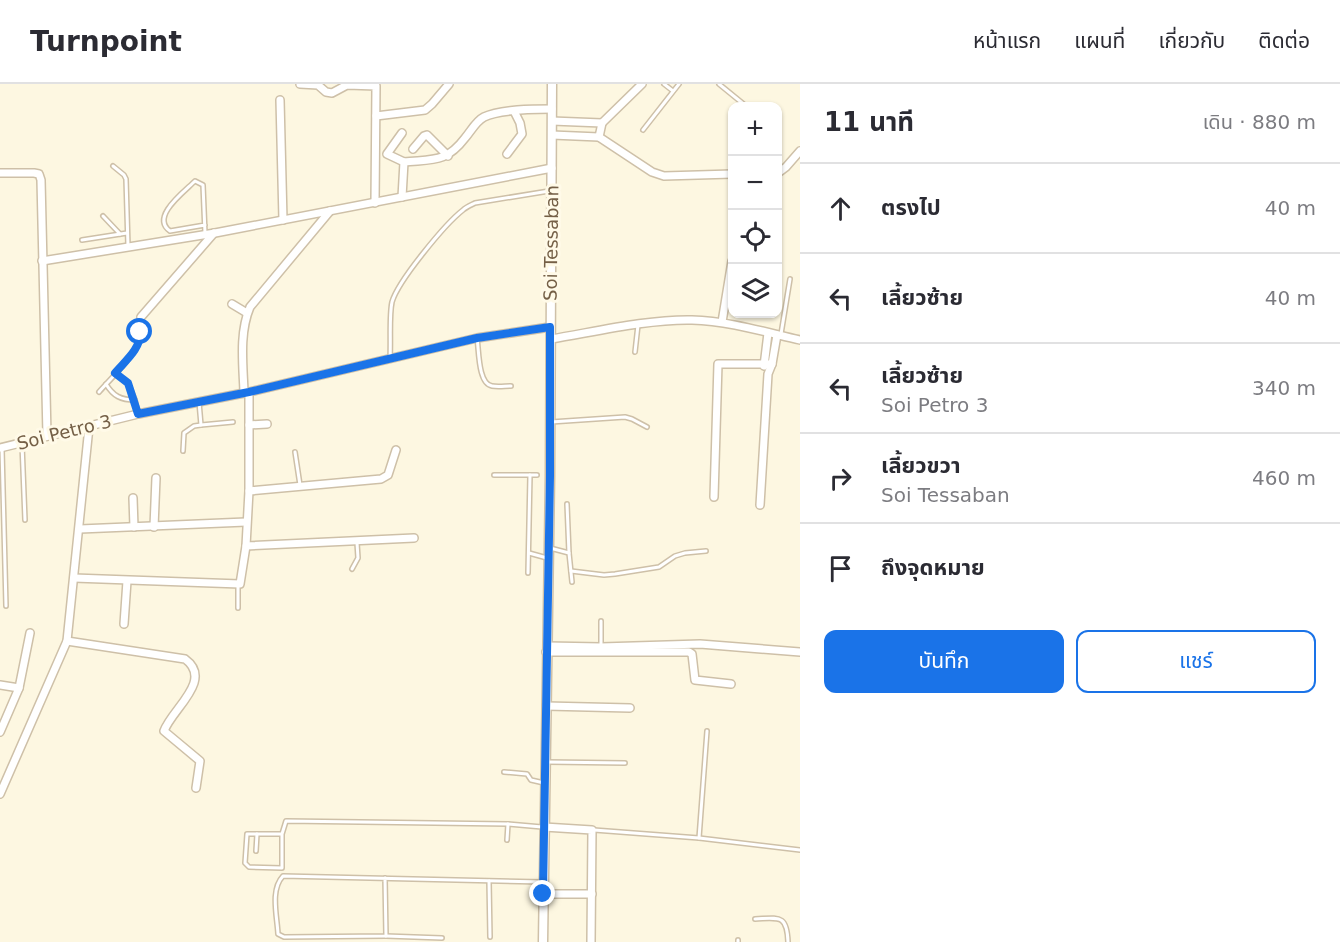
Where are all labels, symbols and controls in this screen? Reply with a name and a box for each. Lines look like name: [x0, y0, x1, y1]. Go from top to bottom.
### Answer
text: Turnpoint: [30, 25, 182, 58]
text: หน้าแรก: [973, 29, 1041, 53]
text: แผนที่: [1074, 29, 1125, 53]
text: เกี่ยวกับ: [1158, 29, 1225, 53]
text: ติดต่อ: [1258, 29, 1310, 53]
map controls: [728, 102, 782, 318]
button: +: [728, 102, 782, 156]
text: 11 นาที: [824, 107, 914, 137]
text: เดิน · 880 m: [1203, 110, 1316, 134]
button: −: [728, 156, 782, 210]
street label: Soi Tessaban: [539, 185, 563, 301]
icon: ahead: [824, 192, 857, 225]
text: ตรงไป: [881, 195, 941, 220]
text: 40 m: [1265, 196, 1316, 220]
button: locate: [728, 210, 782, 264]
button: layers: [728, 264, 782, 318]
icon: left: [824, 282, 857, 315]
text: เลี้ยวซ้าย: [881, 285, 963, 310]
text: 40 m: [1265, 286, 1316, 310]
route start: [126, 318, 152, 344]
text: เลี้ยวซ้าย: [881, 363, 963, 388]
icon: left: [824, 372, 857, 405]
text: 340 m: [1252, 376, 1316, 400]
text: Soi Petro 3: [881, 393, 988, 417]
street label: Soi Petro 3: [15, 410, 113, 454]
text: เลี้ยวขวา: [881, 453, 961, 478]
icon: right: [824, 462, 857, 495]
text: 460 m: [1252, 466, 1316, 490]
text: Soi Tessaban: [881, 483, 1010, 507]
icon: arrive: [824, 552, 857, 585]
text: ถึงจุดหมาย: [881, 555, 985, 580]
button: บันทึก: [824, 630, 1064, 693]
button: แชร์: [1076, 630, 1316, 693]
route end: [529, 880, 555, 906]

